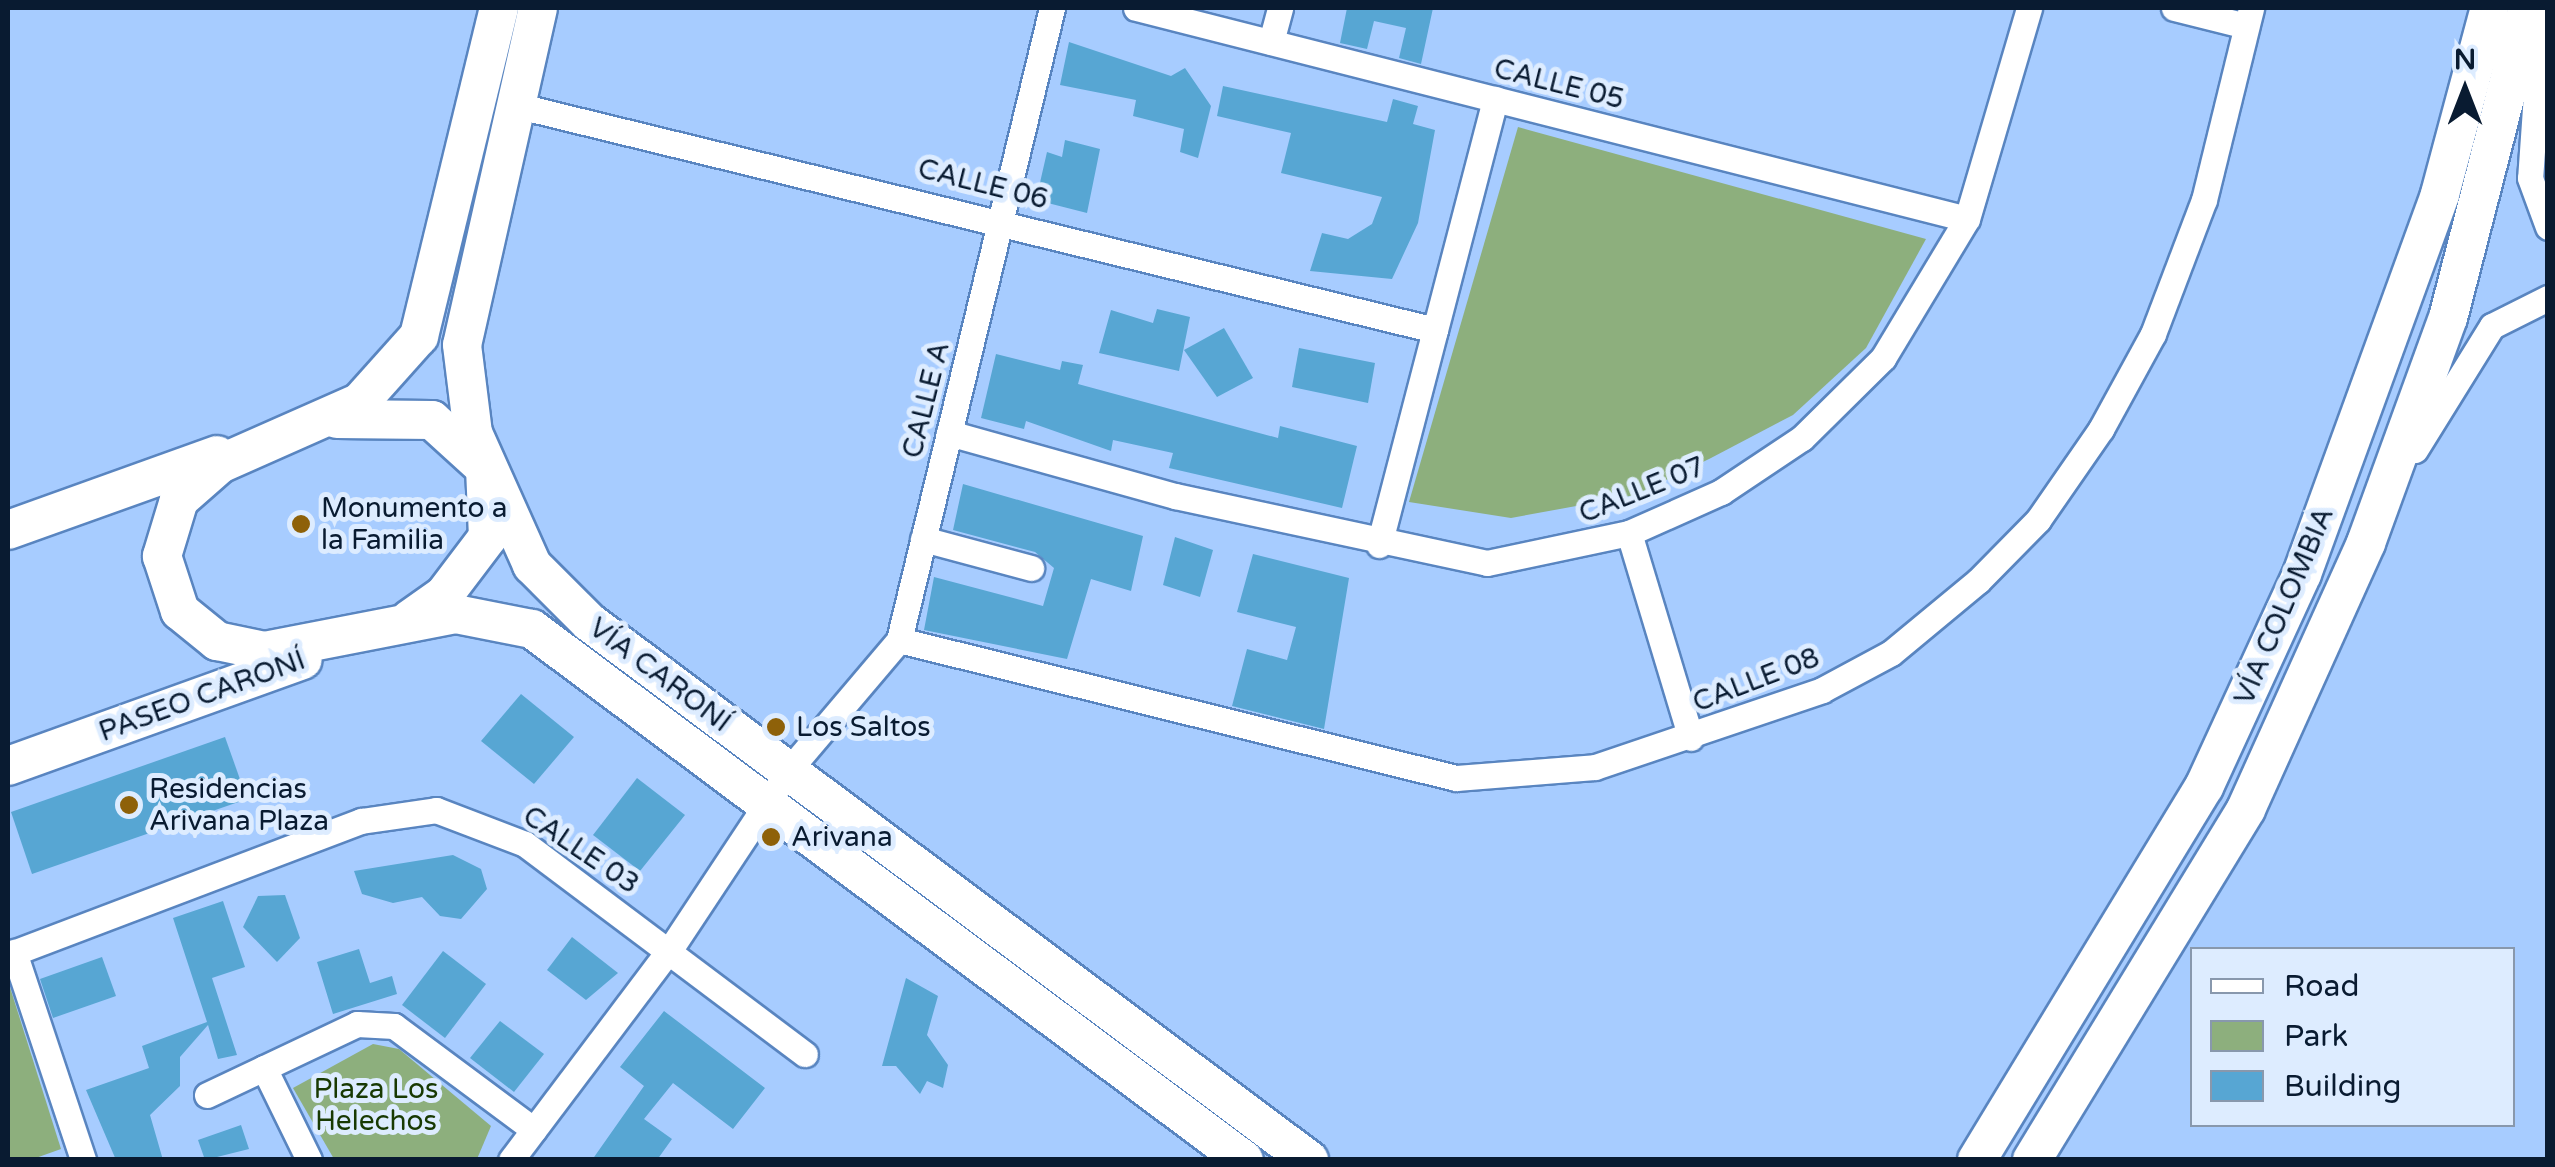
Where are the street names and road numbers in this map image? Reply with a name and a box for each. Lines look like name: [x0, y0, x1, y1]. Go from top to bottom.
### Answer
street label: CALLE 05: [1490, 52, 1628, 116]
street label: CALLE 06: [914, 152, 1052, 216]
street label: CALLE A: [895, 338, 957, 462]
street label: CALLE 07: [1574, 450, 1710, 530]
street label: VÍA COLOMBIA: [2227, 502, 2341, 710]
street label: VÍA CARONÍ: [582, 611, 738, 739]
street label: CALLE 08: [1688, 640, 1824, 720]
street label: PASEO CARONÍ: [94, 643, 310, 749]
street label: CALLE 03: [517, 799, 645, 901]

